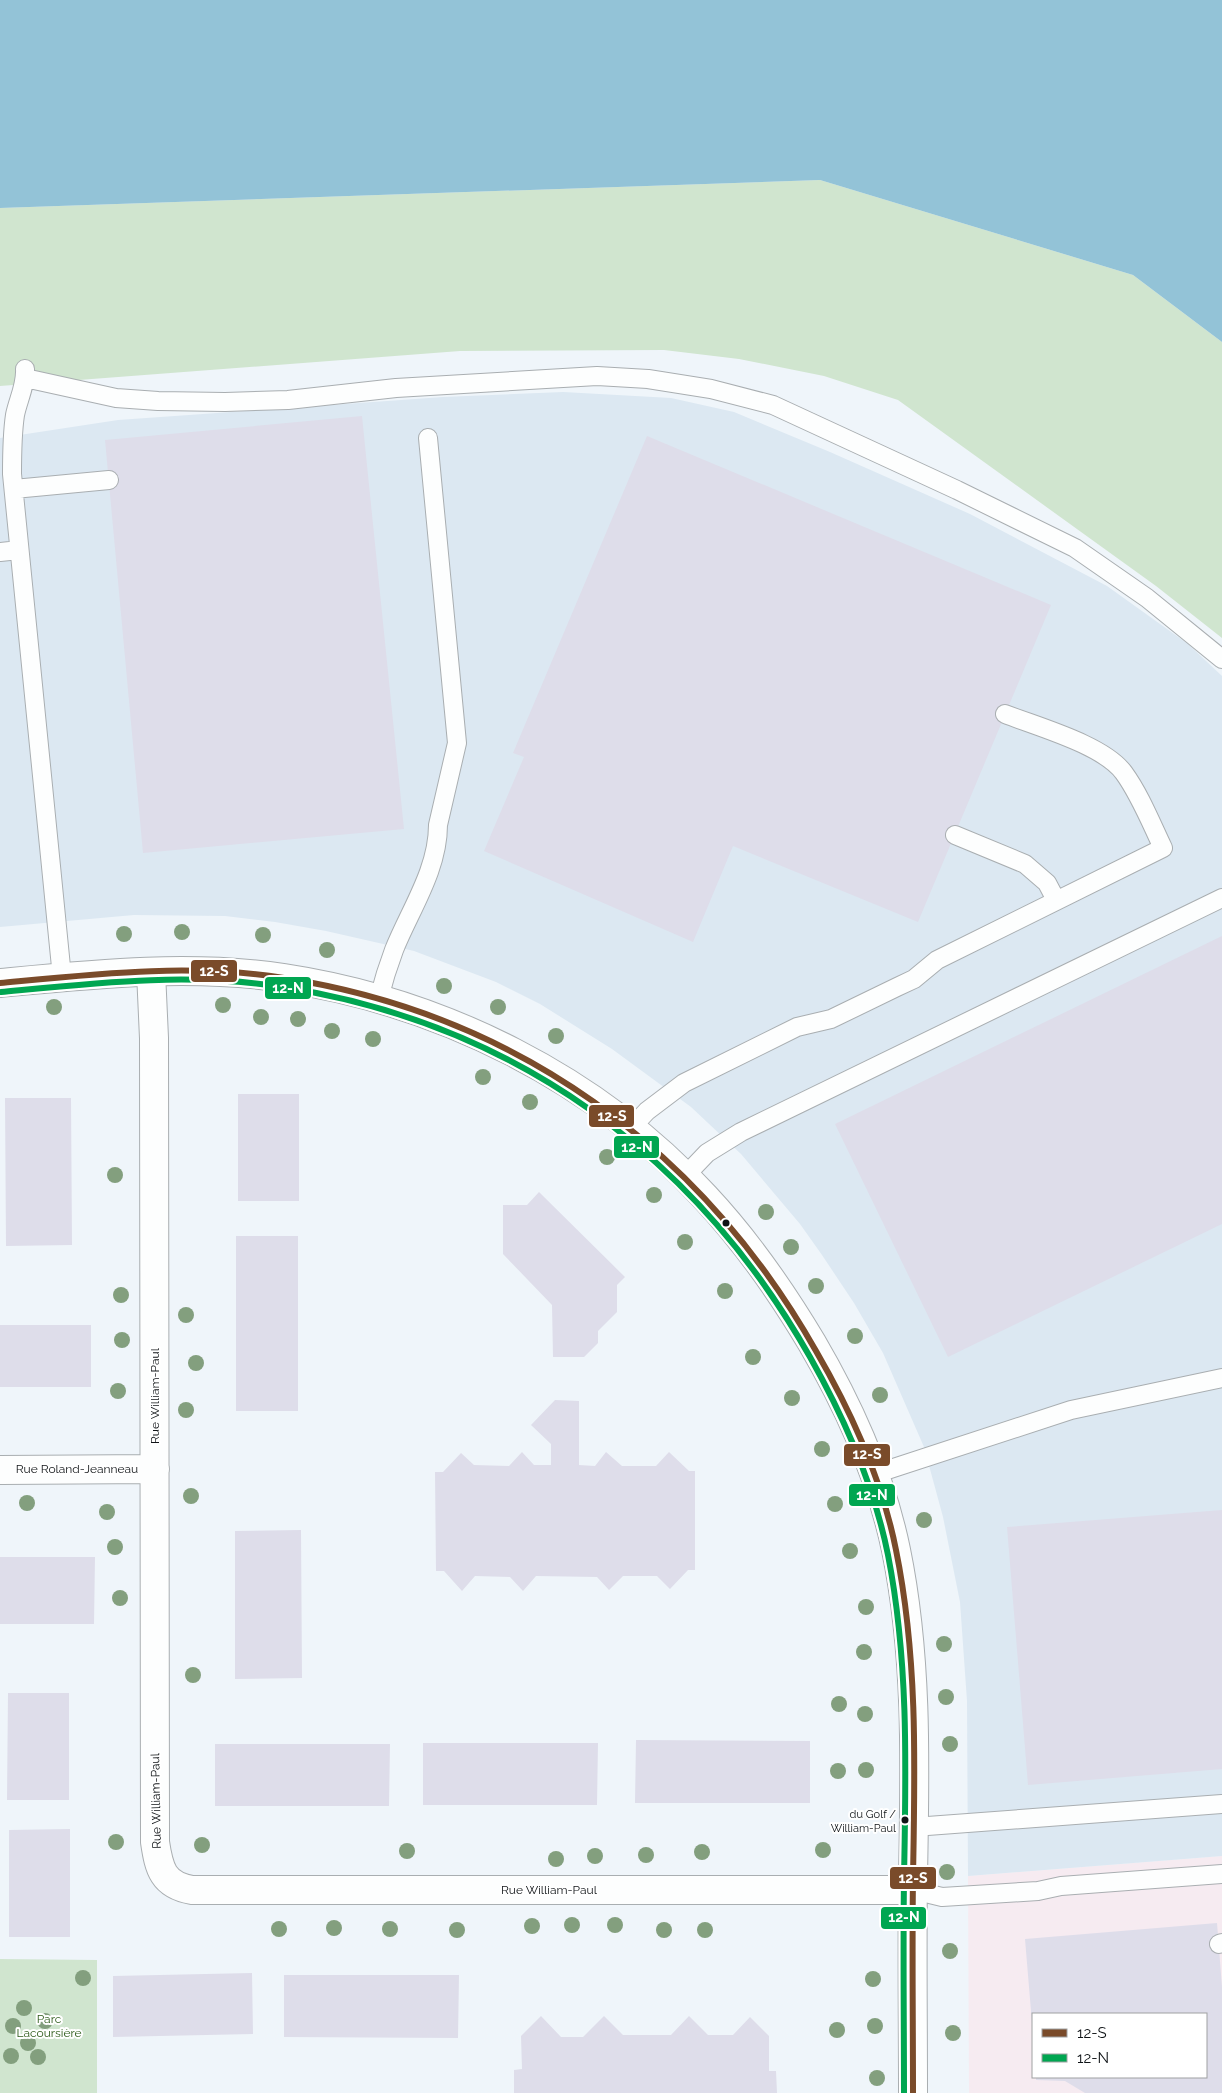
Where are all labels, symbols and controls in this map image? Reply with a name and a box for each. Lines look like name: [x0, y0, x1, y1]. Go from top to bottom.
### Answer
line badge: 12-S: [190, 959, 238, 983]
text: 12-S: [199, 963, 229, 979]
line badge: 12-N: [264, 976, 312, 1000]
text: 12-N: [272, 980, 304, 996]
line badge: 12-S: [588, 1104, 635, 1128]
text: 12-S: [597, 1108, 627, 1124]
line badge: 12-N: [613, 1135, 660, 1159]
text: 12-N: [621, 1139, 653, 1155]
unlabelled marker: [721, 1218, 731, 1228]
street label: Rue William-Paul: [148, 1347, 162, 1444]
line badge: 12-S: [843, 1443, 891, 1467]
text: 12-S: [852, 1446, 882, 1462]
street label: Rue Roland-Jeanneau: [16, 1462, 138, 1476]
line badge: 12-N: [848, 1483, 896, 1507]
text: 12-N: [856, 1487, 888, 1503]
street label: Rue William-Paul: [148, 1752, 164, 1849]
place label: du Golf / William-Paul: [831, 1808, 896, 1835]
marker: du Golf / William-Paul: [900, 1815, 910, 1825]
line badge: 12-S: [889, 1866, 937, 1890]
text: 12-S: [898, 1870, 928, 1886]
street label: Rue William-Paul: [501, 1883, 598, 1897]
line badge: 12-N: [880, 1906, 927, 1930]
text: 12-N: [888, 1909, 920, 1925]
park label: Parc Lacoursière: [16, 2012, 82, 2040]
legend: [1032, 2013, 1207, 2078]
text: 12-S: [1077, 2024, 1107, 2042]
text: 12-N: [1077, 2049, 1109, 2067]

